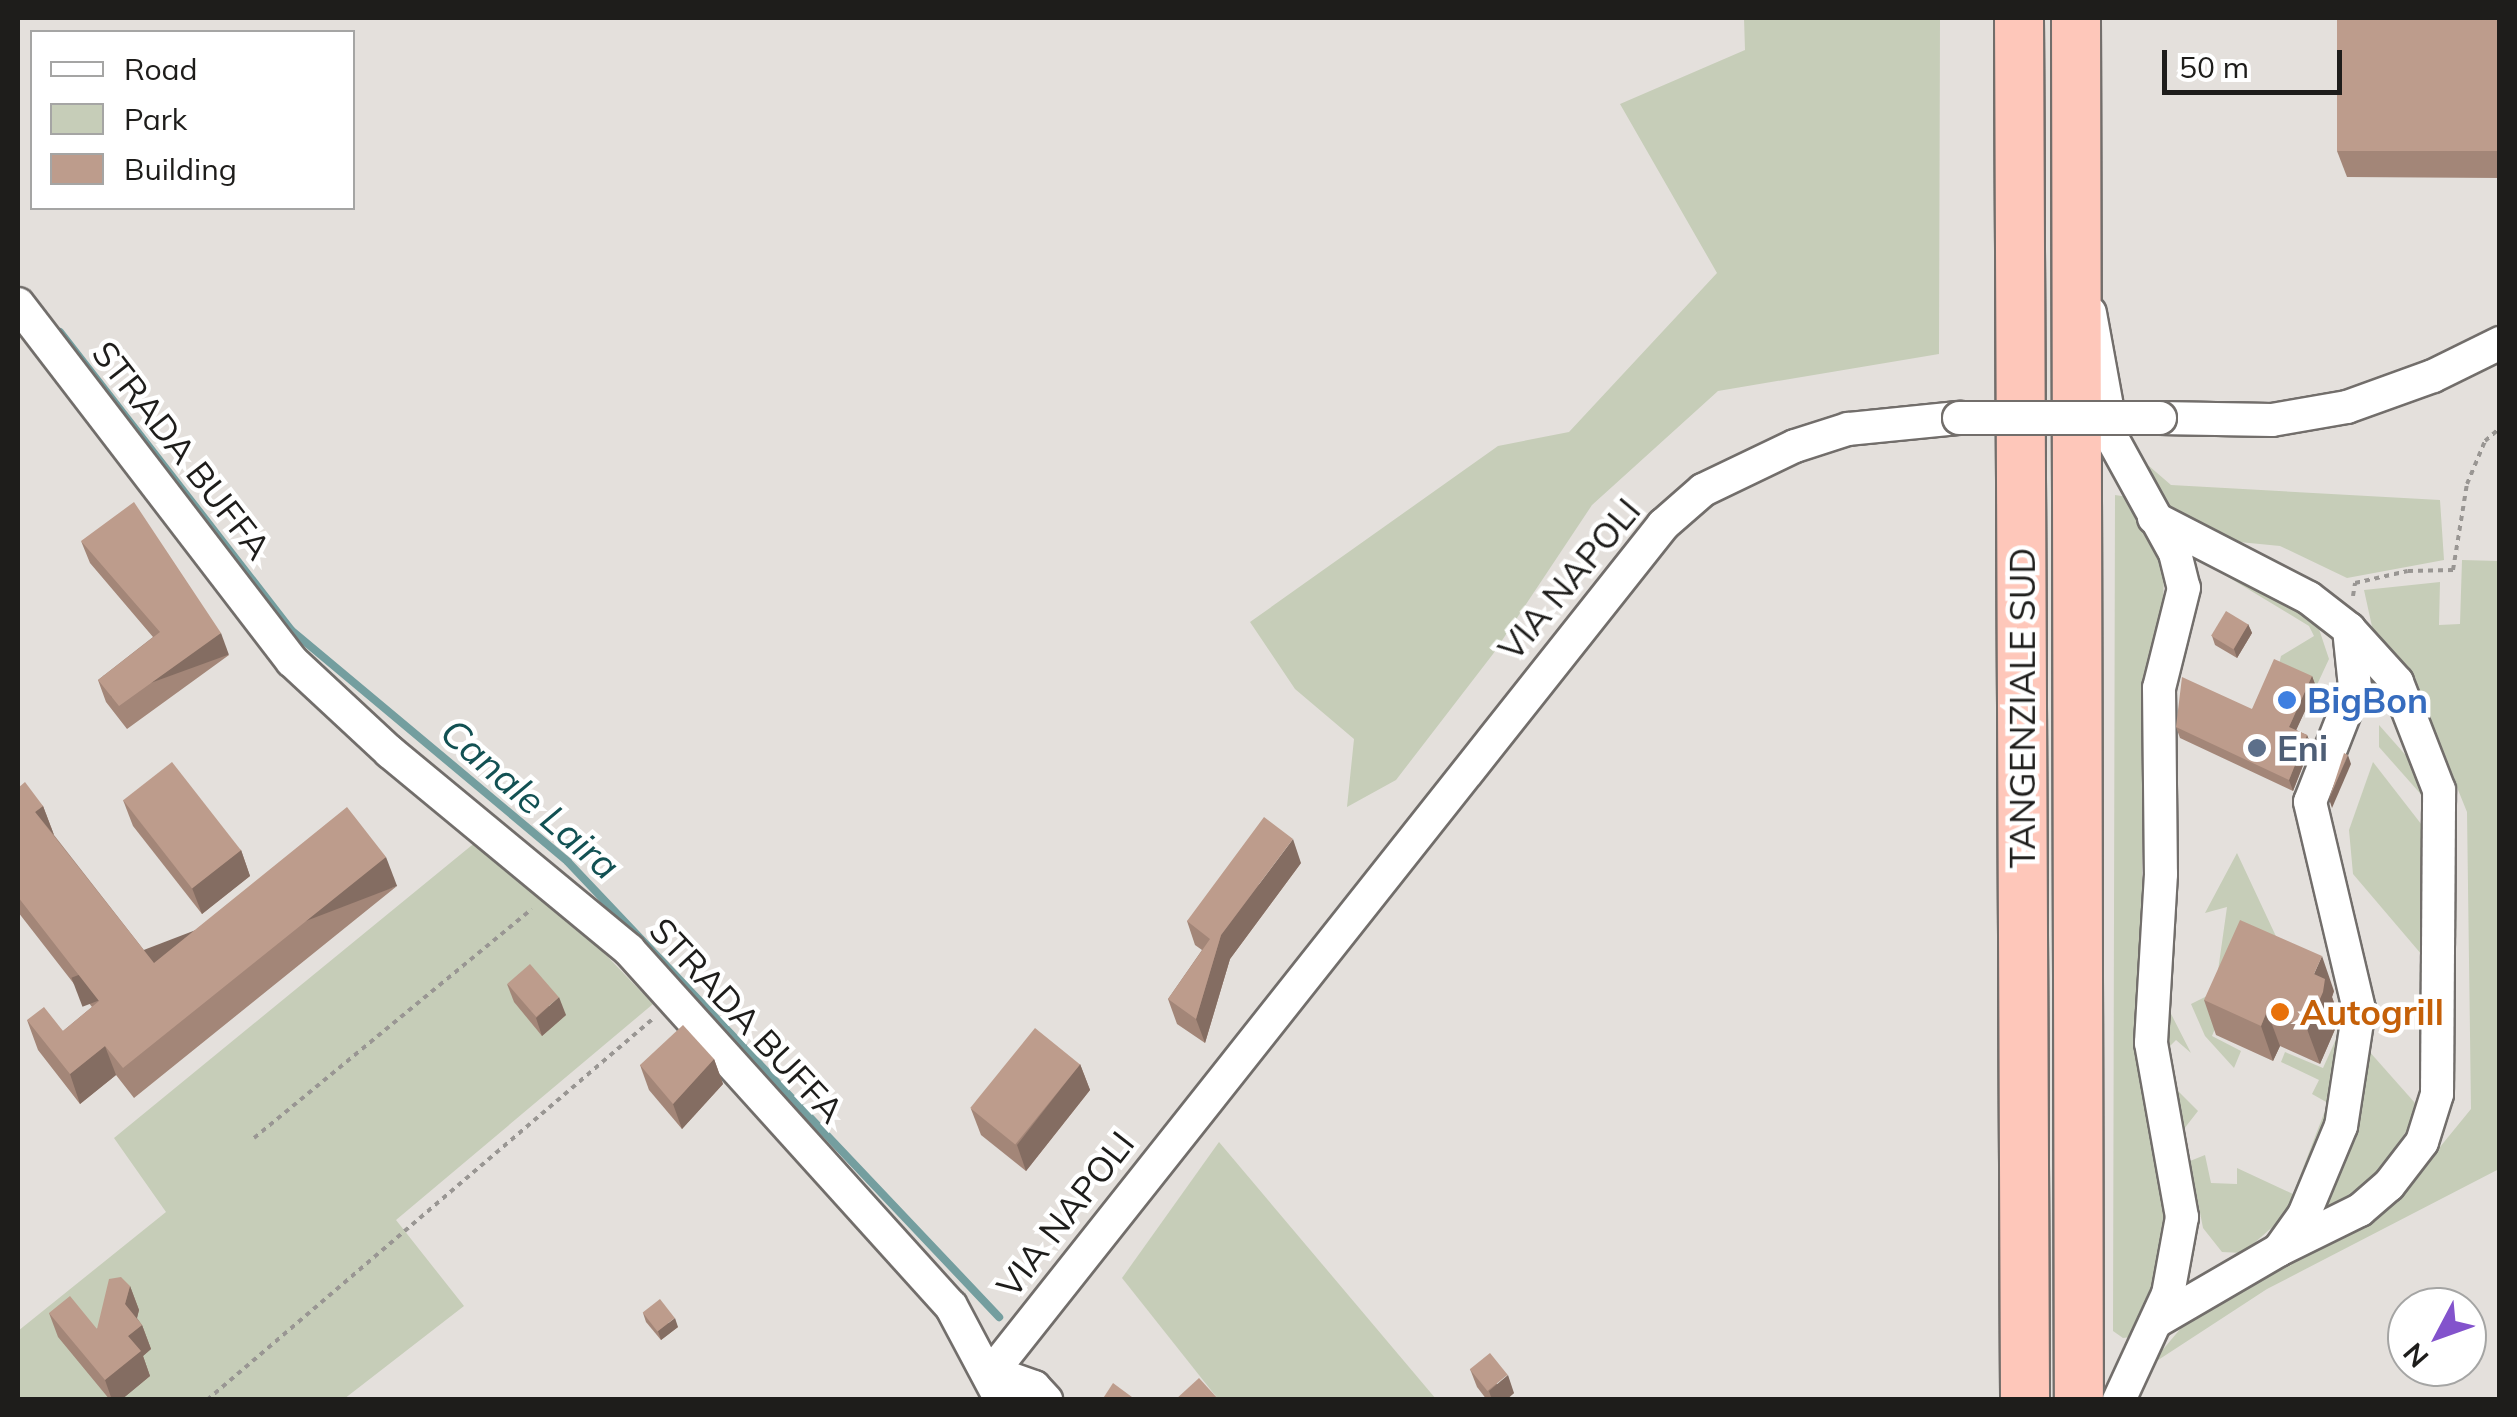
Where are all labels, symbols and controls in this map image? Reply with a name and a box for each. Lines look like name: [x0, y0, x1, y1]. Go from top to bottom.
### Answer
legend: [30, 30, 355, 210]
scale bar: [2167, 30, 2347, 92]
text: 50 m: [2179, 48, 2249, 86]
text: Road: [124, 50, 198, 88]
text: Park: [124, 100, 187, 138]
text: Building: [124, 150, 237, 188]
street label: STRADA BUFFA: [84, 333, 280, 567]
street label: VIA NAPOLI: [1489, 490, 1649, 668]
street label: TANGENZIALE SUD: [2001, 548, 2043, 868]
place label: BigBon: [2307, 679, 2428, 721]
marker: BigBon: [2276, 689, 2298, 711]
water label: Canale Laira: [431, 709, 629, 889]
place label: Eni: [2277, 727, 2328, 769]
marker: Eni: [2246, 737, 2268, 759]
street label: STRADA BUFFA: [641, 909, 853, 1131]
place label: Autogrill: [2300, 991, 2444, 1033]
marker: Autogrill: [2269, 1001, 2291, 1023]
street label: VIA NAPOLI: [988, 1123, 1142, 1305]
north arrow: [2387, 1287, 2487, 1387]
text: N: [2395, 1336, 2436, 1375]

